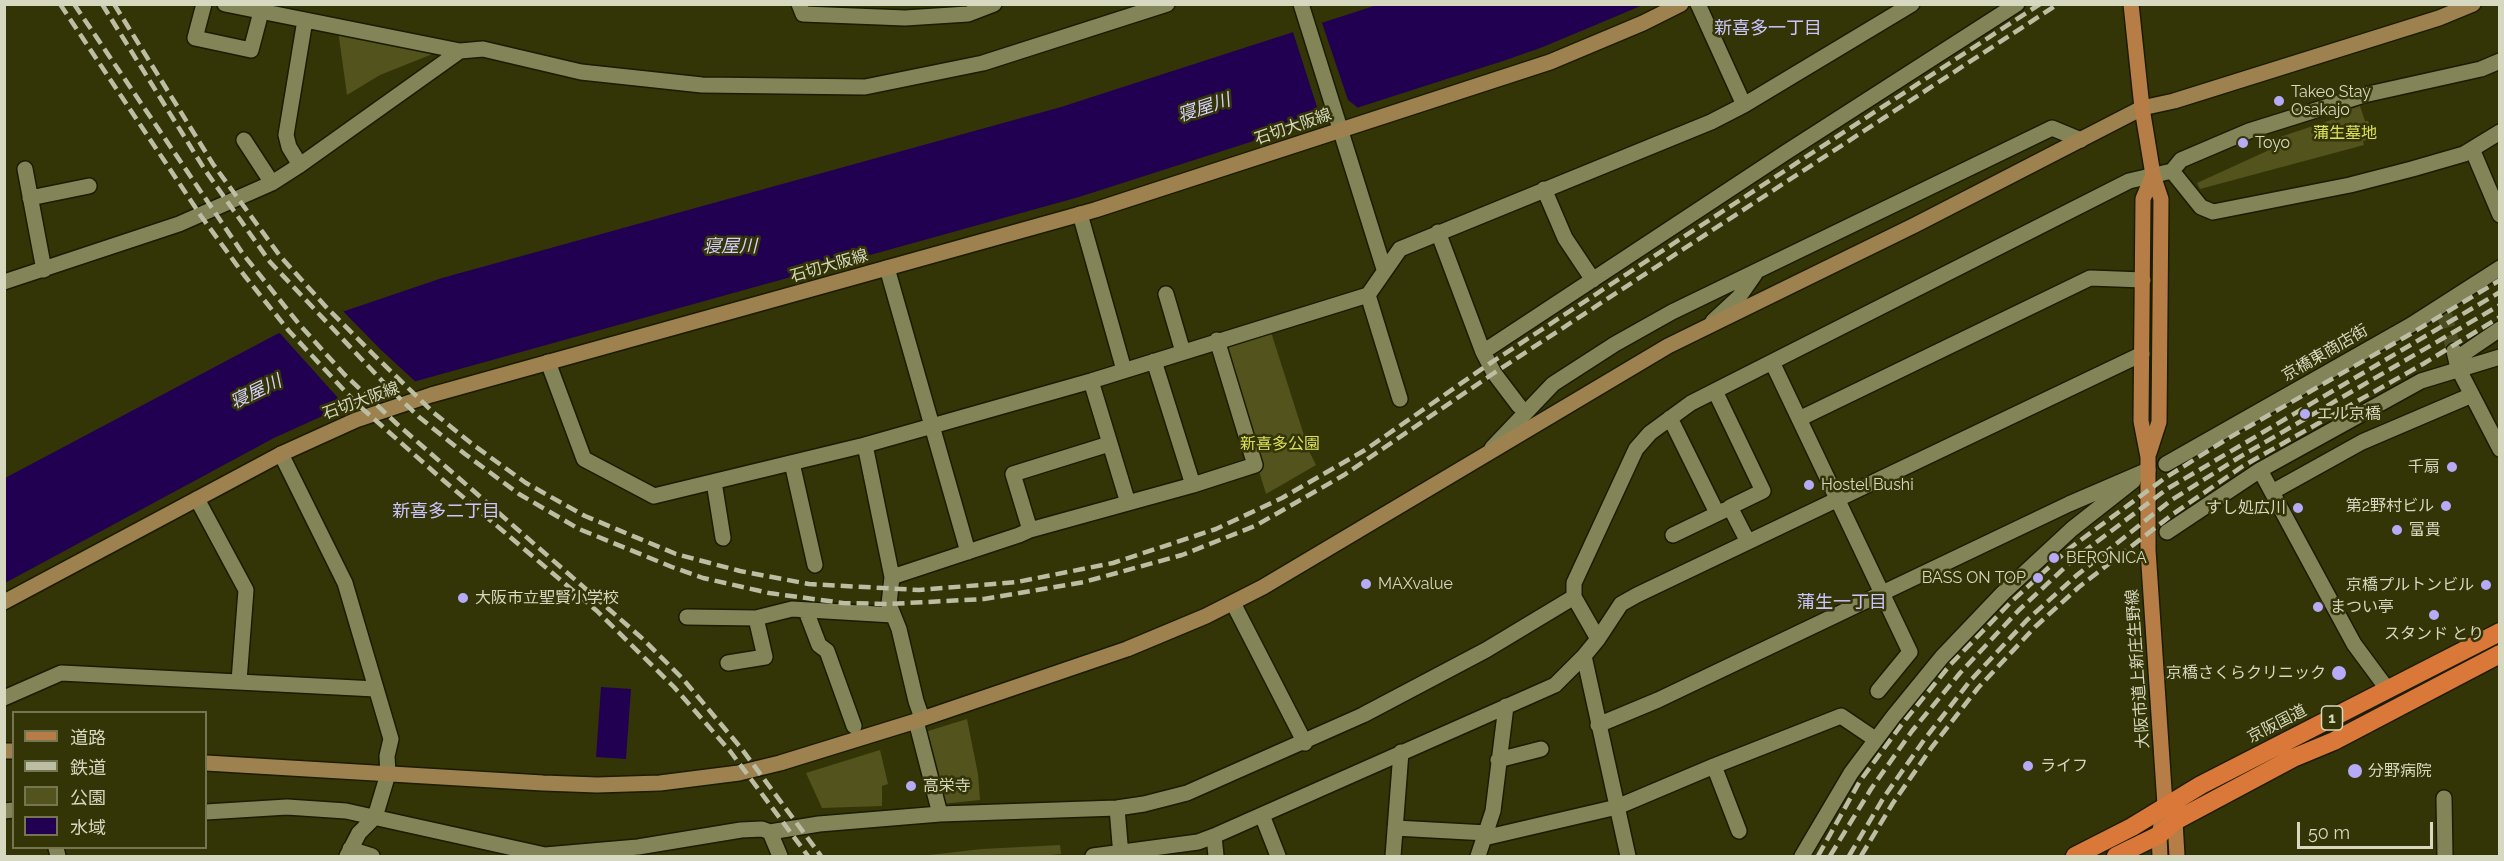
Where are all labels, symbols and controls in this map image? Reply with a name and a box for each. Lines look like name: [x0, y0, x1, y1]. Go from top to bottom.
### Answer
district label: 新喜多一丁目: [1714, 18, 1822, 40]
place label: Takeo Stay Osakajo: [2291, 82, 2371, 120]
water label: 寝屋川: [1175, 89, 1233, 127]
marker: Takeo Stay Osakajo: [2272, 94, 2286, 108]
street label: 石切大阪線: [1252, 105, 1334, 149]
park label: 蒲生墓地: [2313, 123, 2377, 143]
place label: Toyo: [2255, 133, 2290, 153]
marker: Toyo: [2236, 136, 2250, 150]
water label: 寝屋川: [703, 236, 757, 258]
street label: 石切大阪線: [788, 246, 870, 286]
street label: 京橋東商店街: [2279, 321, 2371, 385]
water label: 寝屋川: [227, 370, 285, 414]
street label: 石切大阪線: [320, 378, 402, 424]
place label: エル京橋: [2317, 404, 2381, 424]
marker: エル京橋: [2298, 407, 2312, 421]
park label: 新喜多公園: [1240, 434, 1320, 454]
place label: 千扇: [2408, 457, 2440, 477]
marker: 千扇: [2445, 460, 2459, 474]
place label: Hostel Bushi: [1821, 475, 1914, 495]
marker: Hostel Bushi: [1802, 478, 1816, 492]
place label: 第2野村ビル: [2346, 496, 2434, 516]
place label: すし処広川: [2206, 498, 2286, 518]
marker: 第2野村ビル: [2439, 499, 2453, 513]
district label: 新喜多二丁目: [392, 501, 500, 523]
marker: すし処広川: [2291, 501, 2305, 515]
place label: 富貴: [2409, 520, 2441, 540]
marker: 富貴: [2390, 523, 2404, 537]
place label: BERONICA: [2066, 548, 2147, 568]
marker: BERONICA: [2047, 551, 2061, 565]
place label: BASS ON TOP: [1922, 568, 2026, 588]
marker: BASS ON TOP: [2031, 571, 2045, 585]
place label: MAXvalue: [1378, 574, 1453, 594]
place label: 京橋プルトンビル: [2346, 575, 2474, 595]
marker: MAXvalue: [1359, 577, 1373, 591]
marker: 京橋プルトンビル: [2479, 578, 2493, 592]
place label: 大阪市立聖賢小学校: [475, 588, 619, 608]
street label: 大阪市道上新庄生野線: [2123, 589, 2153, 749]
marker: 大阪市立聖賢小学校: [456, 591, 470, 605]
district label: 蒲生一丁目: [1797, 592, 1887, 614]
place label: まつい亭: [2330, 597, 2394, 617]
marker: まつい亭: [2311, 600, 2325, 614]
marker: スタンド とり: [2427, 608, 2441, 622]
place label: スタンド とり: [2384, 624, 2484, 644]
place label: 京橋さくらクリニック: [2166, 663, 2326, 683]
marker: 京橋さくらクリニック: [2330, 664, 2348, 682]
street label: 京阪国道: [2244, 701, 2310, 747]
road number: 1: [2322, 706, 2342, 730]
legend: [12, 711, 207, 849]
text: 道路: [70, 727, 106, 748]
place label: ライフ: [2040, 756, 2088, 776]
text: 鉄道: [70, 757, 106, 778]
marker: ライフ: [2021, 759, 2035, 773]
place label: 分野病院: [2368, 761, 2432, 781]
marker: 分野病院: [2346, 762, 2364, 780]
place label: 高栄寺: [923, 776, 971, 796]
marker: 高栄寺: [904, 779, 918, 793]
text: 公園: [70, 787, 106, 808]
scale bar: [2300, 810, 2436, 848]
text: 水域: [70, 817, 106, 838]
text: 50 m: [2308, 822, 2350, 843]

